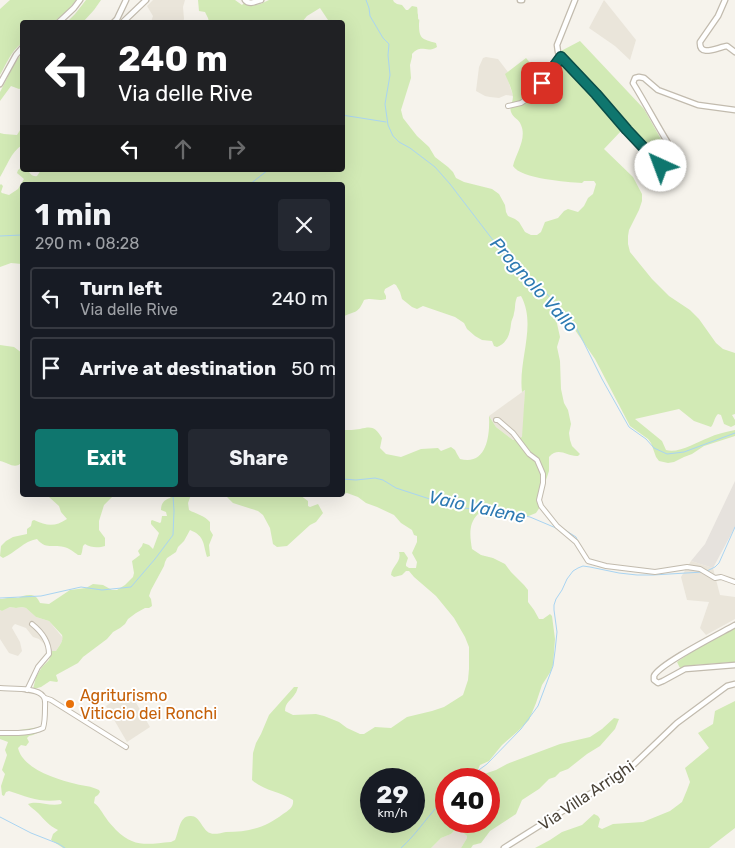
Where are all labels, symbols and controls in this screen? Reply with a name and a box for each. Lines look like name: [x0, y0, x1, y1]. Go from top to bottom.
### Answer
text: 240 m: [118, 38, 228, 80]
icon: left: [35, 40, 100, 105]
pin: [521, 62, 563, 104]
icon: arrive: [528, 69, 556, 97]
text: Via delle Rive: [118, 80, 253, 107]
icon: left: [116, 135, 144, 163]
icon: ahead: [169, 135, 197, 163]
icon: right: [222, 135, 250, 163]
position arrow: [634, 139, 686, 191]
text: 1 min: [35, 197, 112, 233]
button: close: [278, 199, 330, 251]
water label: Prognolo Vallo: [485, 233, 583, 337]
text: 290 m · 08:28: [35, 234, 139, 253]
text: Turn left: [80, 277, 162, 300]
icon: left: [37, 284, 65, 312]
text: 240 m: [272, 287, 328, 310]
text: Via delle Rive: [80, 300, 178, 319]
icon: arrive: [37, 354, 65, 382]
text: Arrive at destination: [80, 357, 276, 380]
text: 50 m: [291, 357, 336, 380]
button: Exit: [35, 429, 178, 487]
button: Share: [188, 429, 330, 487]
water label: Vaio Valene: [426, 486, 528, 528]
place label: Agriturismo Viticcio dei Ronchi: [80, 686, 217, 723]
marker: Agriturismo Viticcio dei Ronchi: [64, 698, 76, 710]
street label: Via Villa Arrighi: [535, 757, 638, 834]
speed limit sign: 40: [435, 768, 500, 833]
text: 29: [376, 780, 409, 809]
text: km/h: [378, 806, 407, 820]

